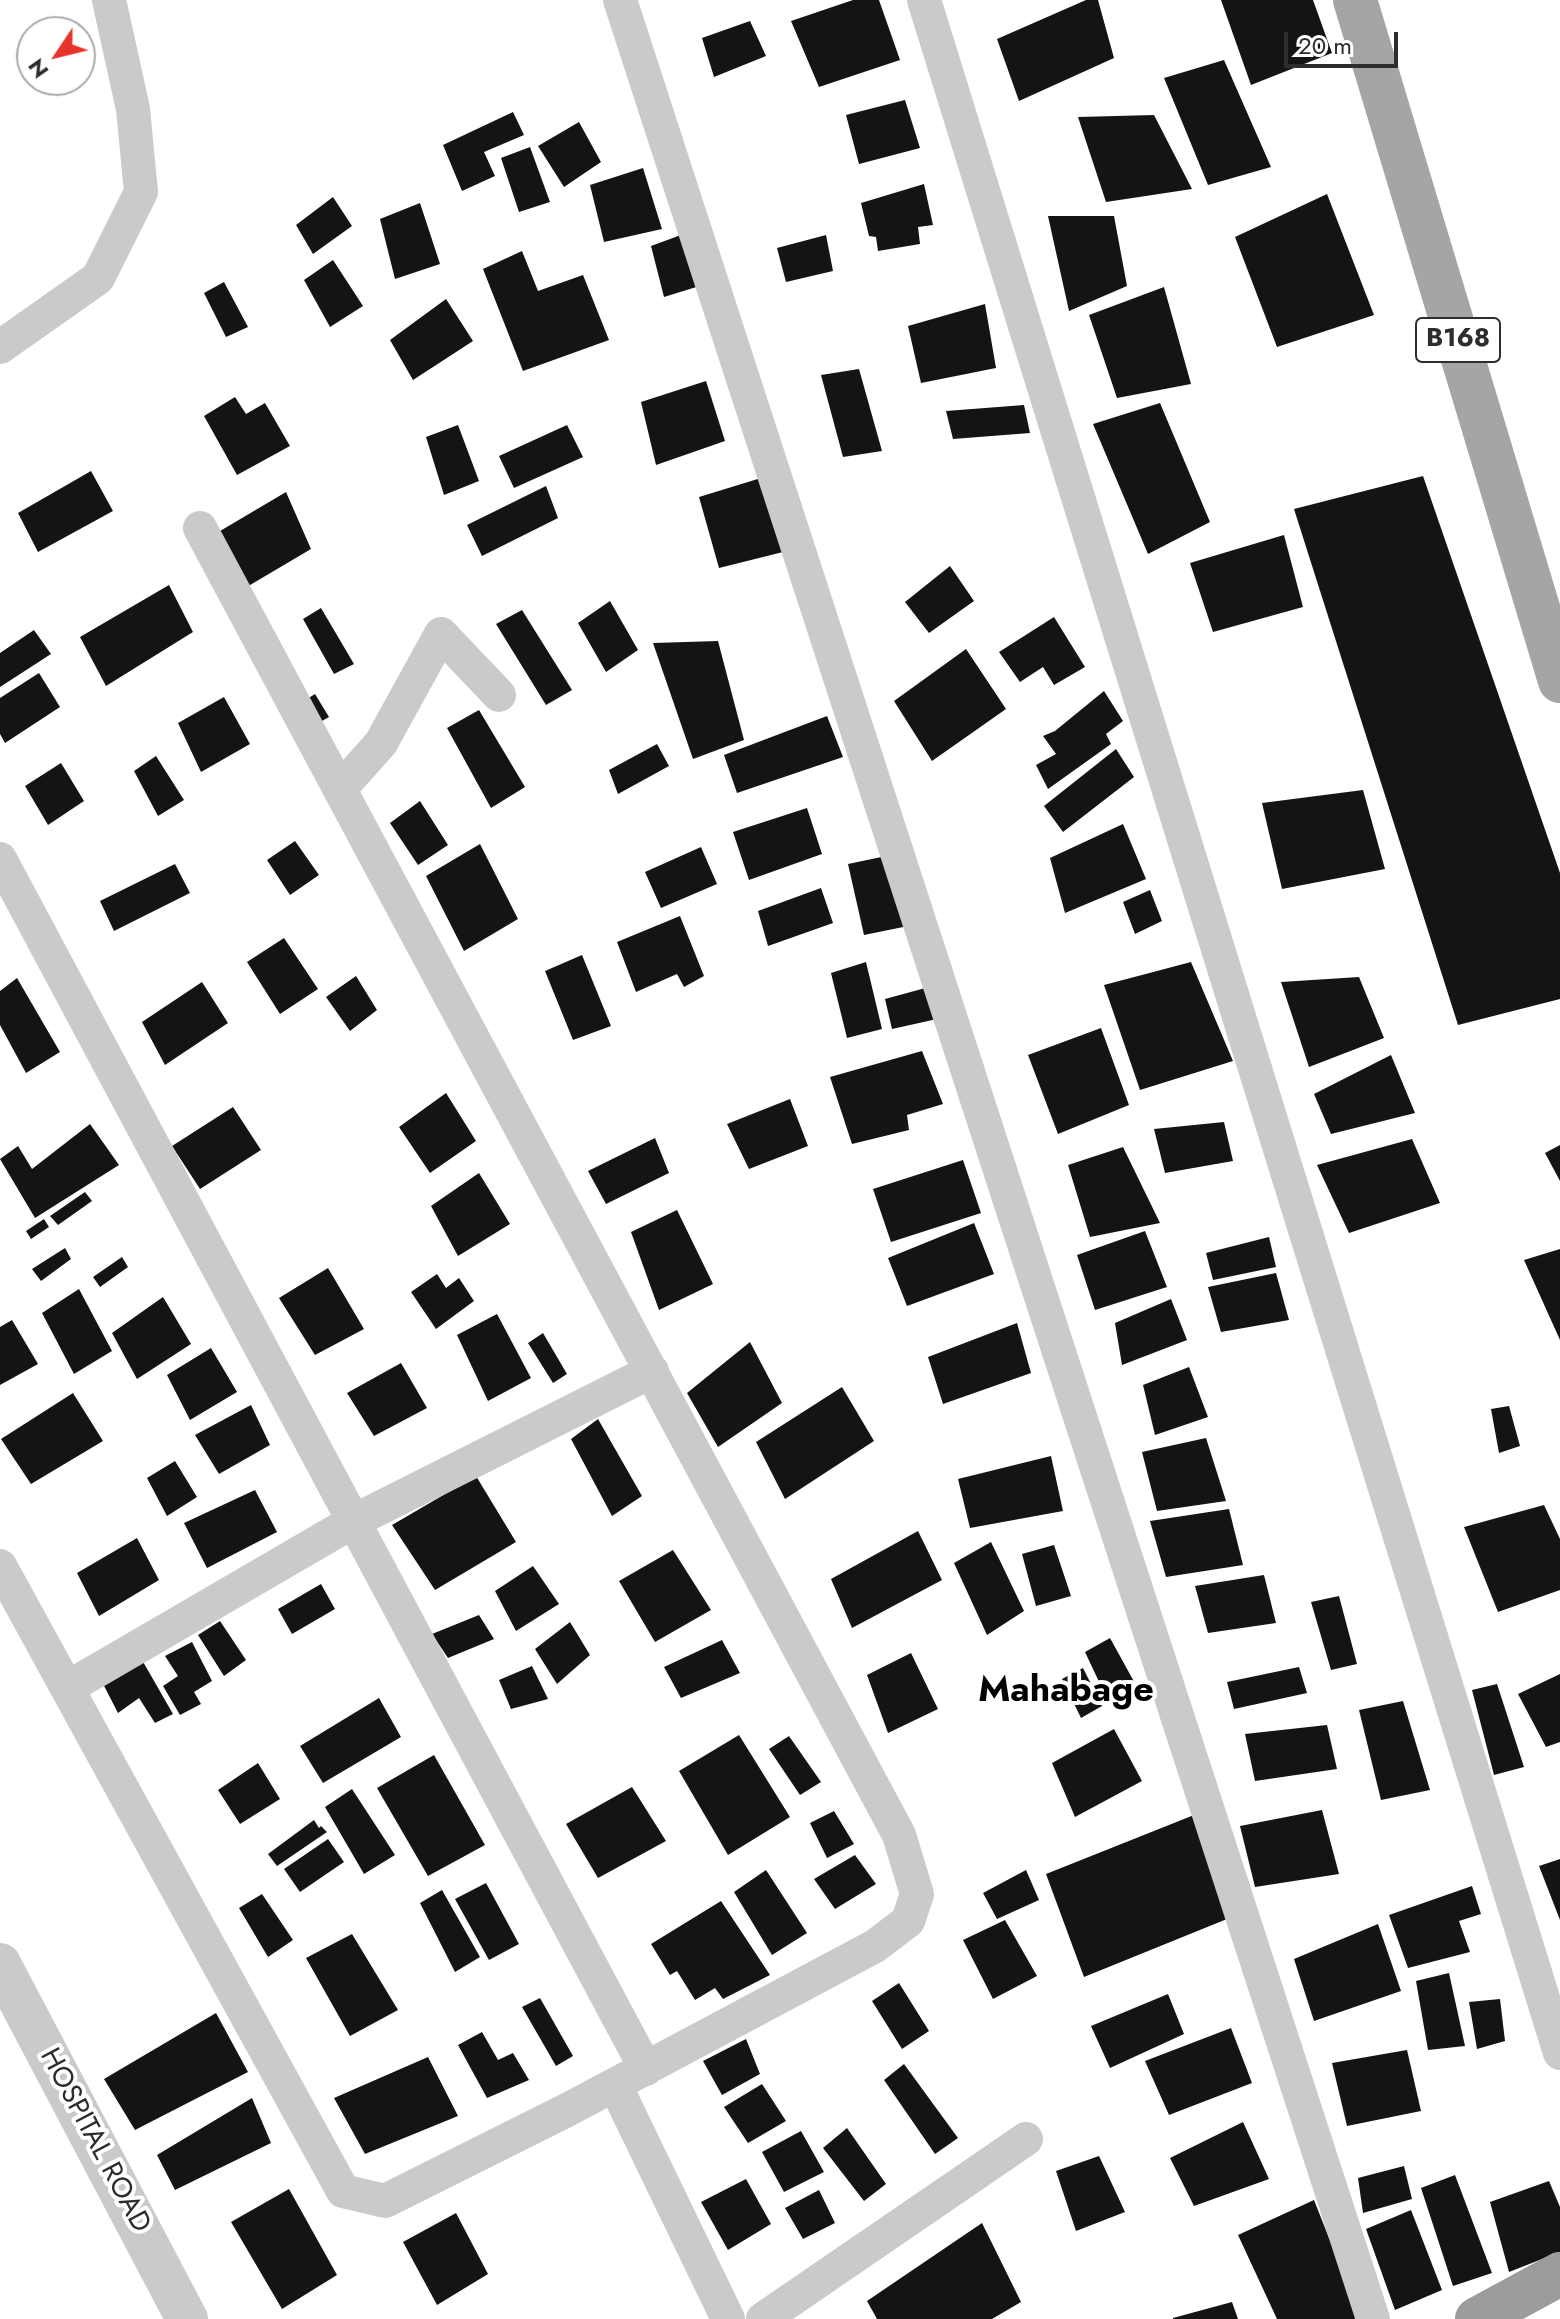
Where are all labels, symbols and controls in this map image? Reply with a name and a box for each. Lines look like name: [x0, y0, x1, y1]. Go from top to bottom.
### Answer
north arrow: [16, 16, 96, 96]
scale bar: [1288, 16, 1402, 66]
text: 20 m: [1298, 28, 1352, 63]
text: N: [20, 52, 56, 85]
road number: B168: [1416, 318, 1500, 362]
district label: Mahabage: [978, 1670, 1154, 1714]
street label: HOSPITAL ROAD: [31, 2043, 157, 2239]

